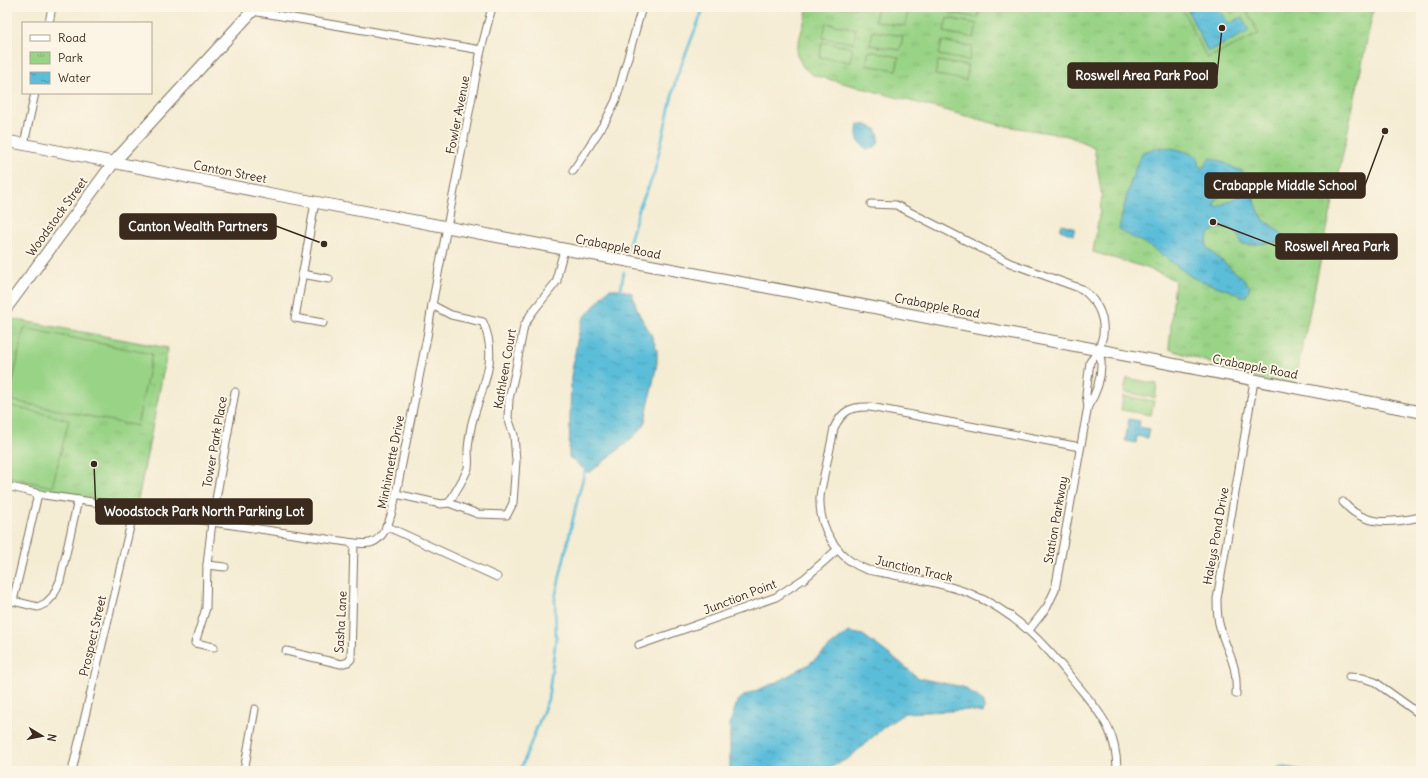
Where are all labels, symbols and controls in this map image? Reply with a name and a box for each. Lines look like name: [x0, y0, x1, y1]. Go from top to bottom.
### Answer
legend: [22, 22, 152, 94]
text: Road: [58, 30, 86, 45]
text: Park: [58, 50, 83, 65]
callout: Roswell Area Park Pool: [1068, 63, 1217, 88]
text: Roswell Area Park Pool: [1075, 67, 1209, 84]
text: Water: [58, 70, 91, 85]
street label: Fowler Avenue: [443, 74, 472, 155]
street label: Canton Street: [192, 157, 268, 186]
callout: Crabapple Middle School: [1205, 173, 1365, 198]
street label: Woodstock Street: [23, 174, 90, 259]
text: Crabapple Middle School: [1213, 177, 1357, 194]
callout: Canton Wealth Partners: [120, 214, 276, 239]
text: Canton Wealth Partners: [128, 218, 268, 235]
street label: Crabapple Road: [574, 231, 662, 262]
callout: Roswell Area Park: [1276, 234, 1397, 259]
text: Roswell Area Park: [1284, 238, 1390, 255]
street label: Crabapple Road: [893, 290, 981, 321]
street label: Kathleen Court: [490, 328, 519, 410]
street label: Crabapple Road: [1211, 351, 1299, 382]
street label: Tower Park Place: [199, 395, 230, 489]
street label: Minhinnette Drive: [374, 414, 407, 510]
street label: Station Parkway: [1040, 475, 1071, 565]
street label: Haleys Pond Drive: [1200, 486, 1231, 586]
callout: Woodstock Park North Parking Lot: [96, 499, 312, 524]
text: Woodstock Park North Parking Lot: [104, 503, 305, 520]
street label: Junction Track: [874, 552, 954, 585]
street label: Junction Point: [701, 576, 778, 617]
street label: Sasha Lane: [331, 590, 350, 653]
street label: Prospect Street: [76, 594, 109, 678]
north arrow: [22, 716, 62, 756]
text: N: [44, 733, 59, 743]

